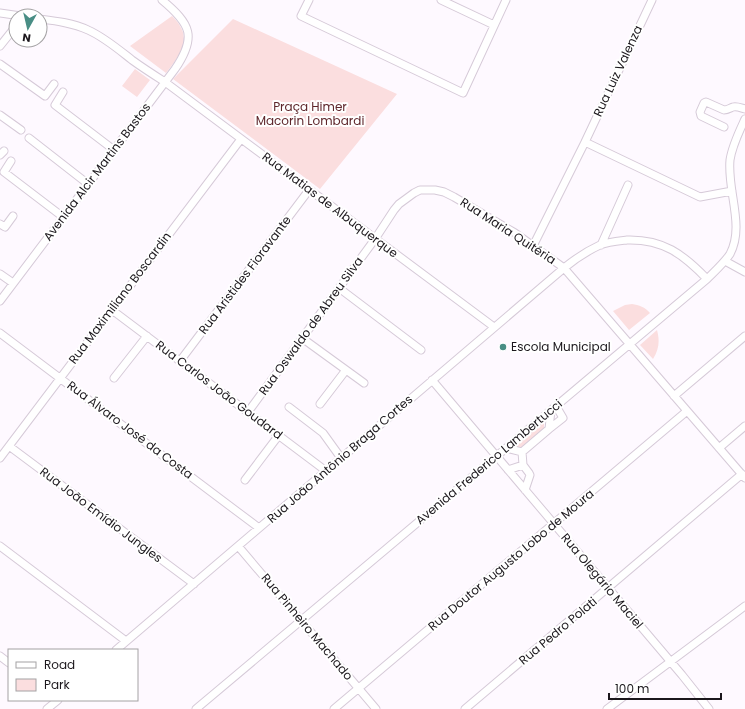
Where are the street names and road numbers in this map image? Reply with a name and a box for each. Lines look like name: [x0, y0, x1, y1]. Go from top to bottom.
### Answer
street label: Rua Luiz Valenza: [589, 22, 646, 119]
street label: Avenida Alcir Martins Bastos: [39, 99, 154, 244]
street label: Rua Matias de Albuquerque: [259, 148, 402, 261]
street label: Rua Maria Quitéria: [457, 193, 559, 268]
street label: Rua Aristides Fioravante: [194, 212, 295, 337]
street label: Rua Maximiliano Boscardin: [64, 228, 175, 367]
street label: Rua Oswaldo de Abreu Silva: [255, 253, 367, 398]
street label: Rua Carlos João Goudard: [152, 336, 286, 443]
street label: Rua Álvaro José da Costa: [64, 377, 197, 483]
street label: Rua João Antônio Braga Cortes: [263, 391, 416, 527]
street label: Avenida Frederico Lambertucci: [412, 395, 566, 528]
street label: Rua João Emídio Jungles: [37, 463, 166, 566]
street label: Rua Doutor Augusto Lobo de Moura: [424, 485, 597, 634]
street label: Rua Olegário Maciel: [557, 529, 647, 632]
street label: Rua Pinheiro Machado: [258, 570, 357, 684]
street label: Rua Pedro Polati: [515, 593, 600, 668]

